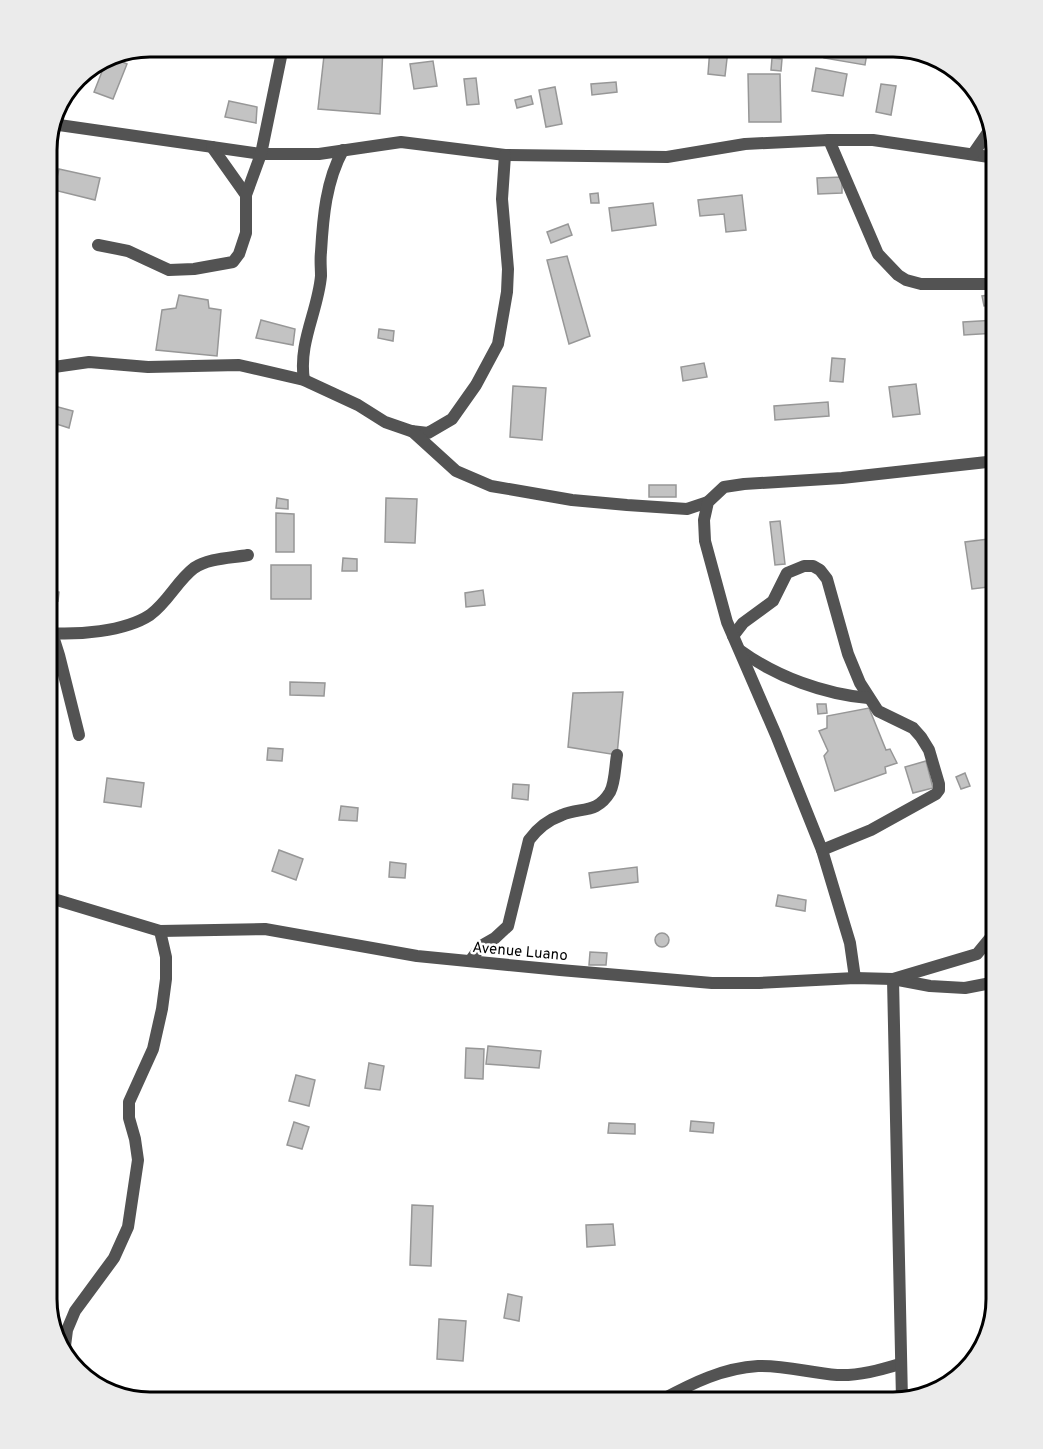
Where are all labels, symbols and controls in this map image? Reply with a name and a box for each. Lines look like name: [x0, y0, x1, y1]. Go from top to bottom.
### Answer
street label: Avenue Luano: [471, 939, 568, 966]

